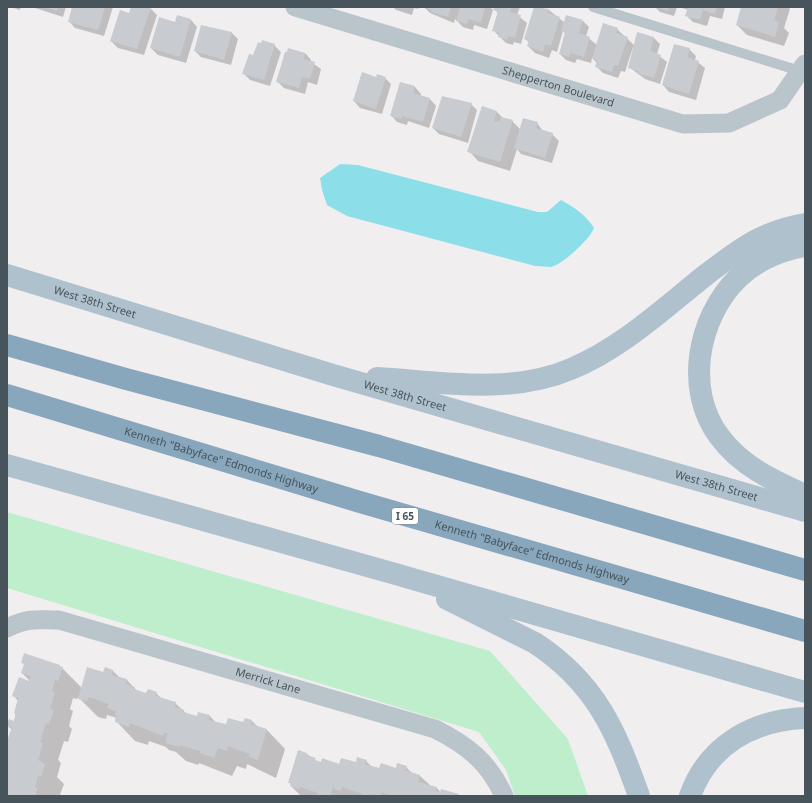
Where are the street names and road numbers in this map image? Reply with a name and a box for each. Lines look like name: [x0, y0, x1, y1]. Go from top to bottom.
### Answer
street label: Shepperton Boulevard: [501, 62, 616, 110]
street label: West 38th Street: [52, 282, 138, 321]
street label: West 38th Street: [362, 376, 448, 414]
street label: Kenneth "Babyface" Edmonds Highway: [123, 423, 321, 496]
street label: West 38th Street: [673, 466, 760, 504]
road number: I 65: [392, 508, 418, 524]
street label: Kenneth "Babyface" Edmonds Highway: [433, 516, 632, 587]
street label: Merrick Lane: [234, 664, 302, 697]

